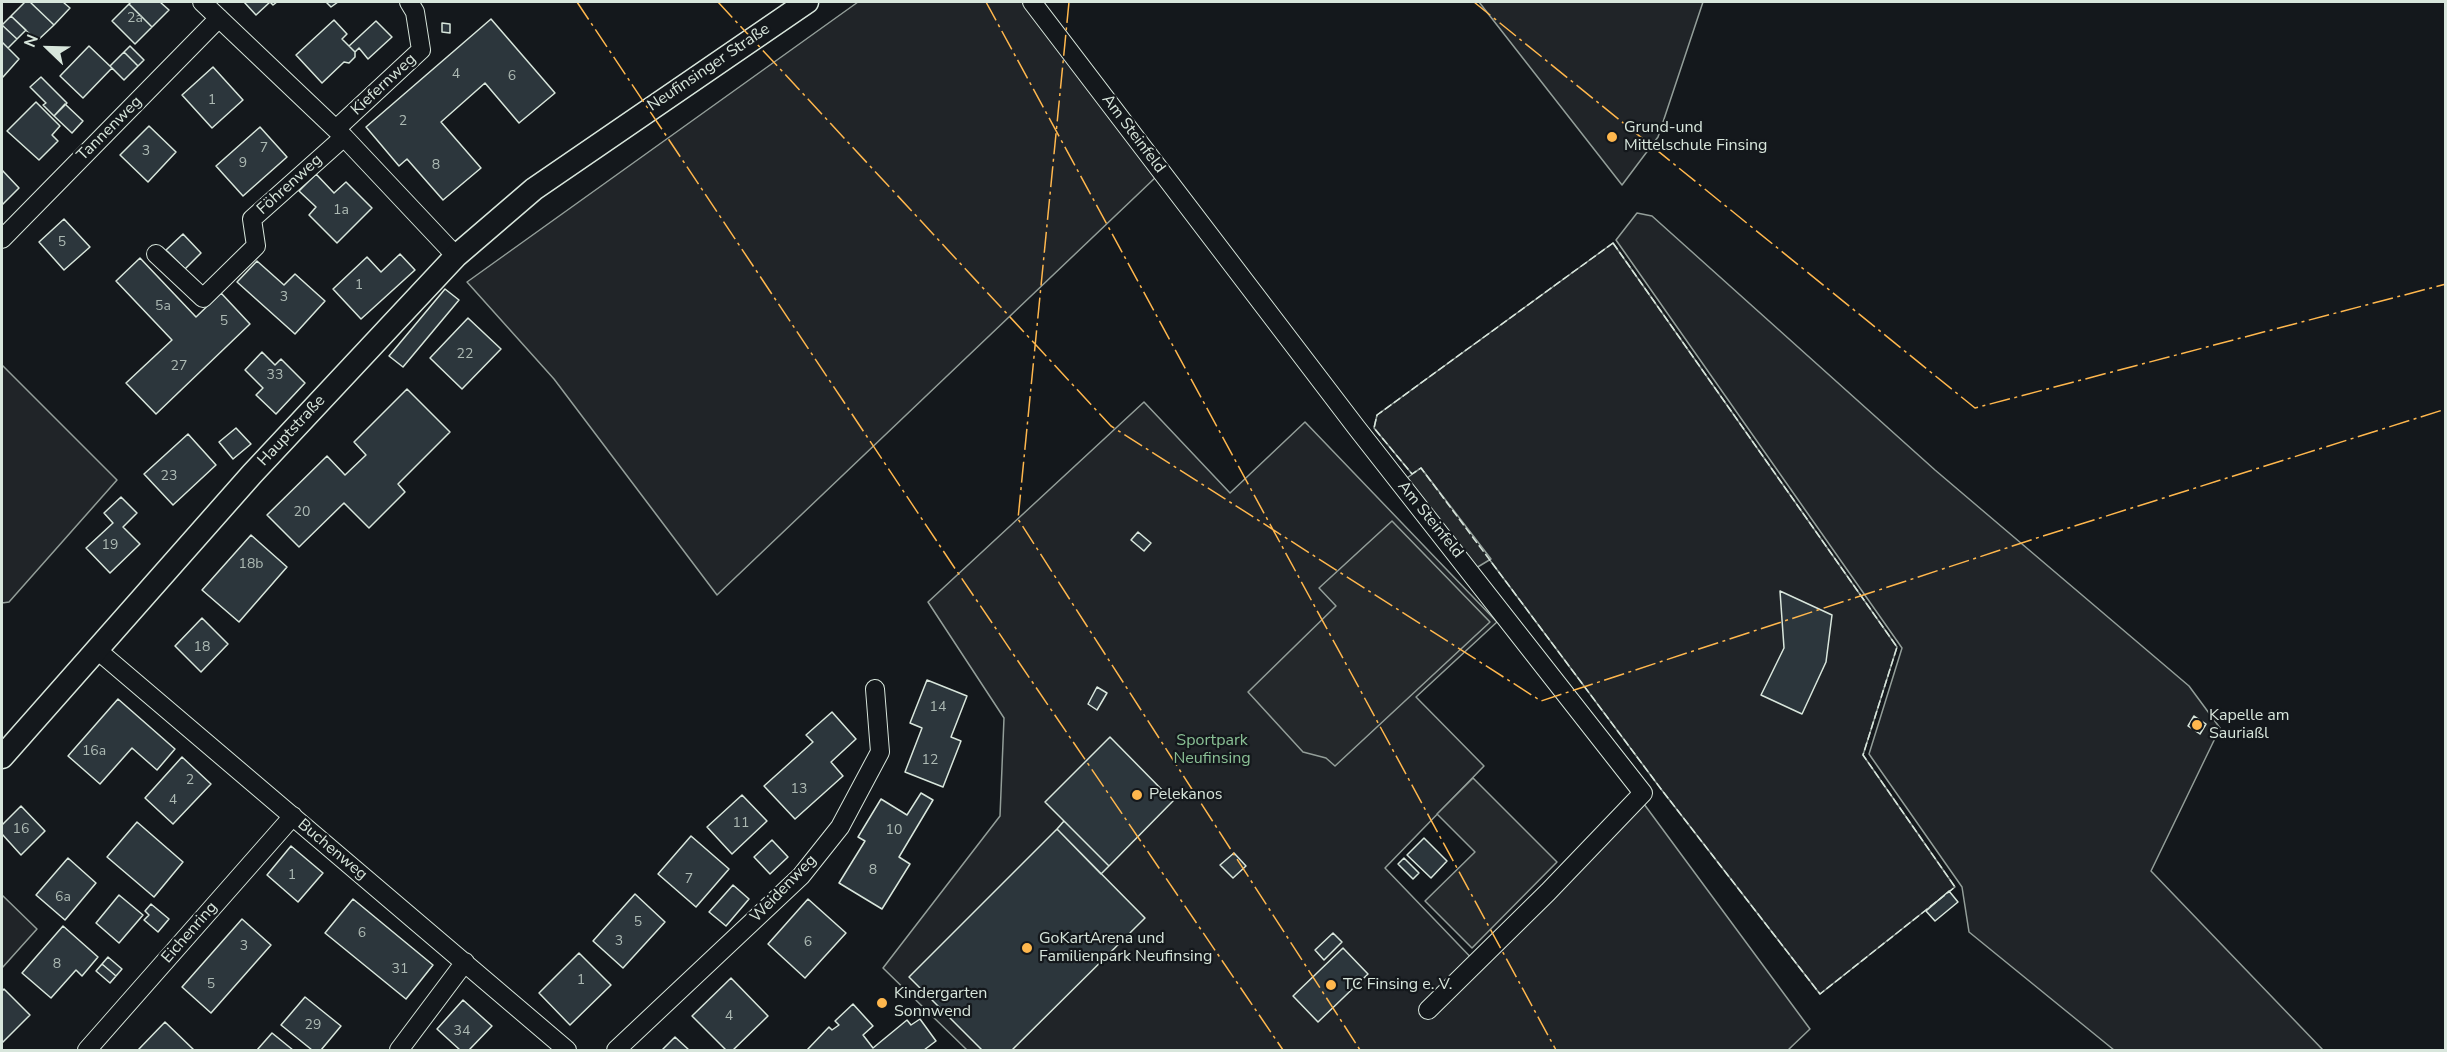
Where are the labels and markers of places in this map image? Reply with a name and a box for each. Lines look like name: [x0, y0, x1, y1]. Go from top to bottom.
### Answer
place label: Grund-und Mittelschule Finsing: [1624, 118, 1767, 156]
marker: Grund-und Mittelschule Finsing: [1605, 130, 1619, 144]
place label: Kapelle am Sauriaßl: [2209, 706, 2290, 744]
marker: Kapelle am Sauriaßl: [2190, 718, 2204, 732]
place label: Pelekanos: [1149, 785, 1223, 805]
marker: Pelekanos: [1130, 788, 1144, 802]
place label: GoKartArena und Familienpark Neufinsing: [1039, 929, 1212, 967]
marker: GoKartArena und Familienpark Neufinsing: [1020, 941, 1034, 955]
place label: TC Finsing e. V.: [1343, 975, 1452, 995]
marker: TC Finsing e. V.: [1324, 978, 1338, 992]
place label: Kindergarten Sonnwend: [894, 984, 987, 1022]
marker: Kindergarten Sonnwend: [875, 996, 889, 1010]

